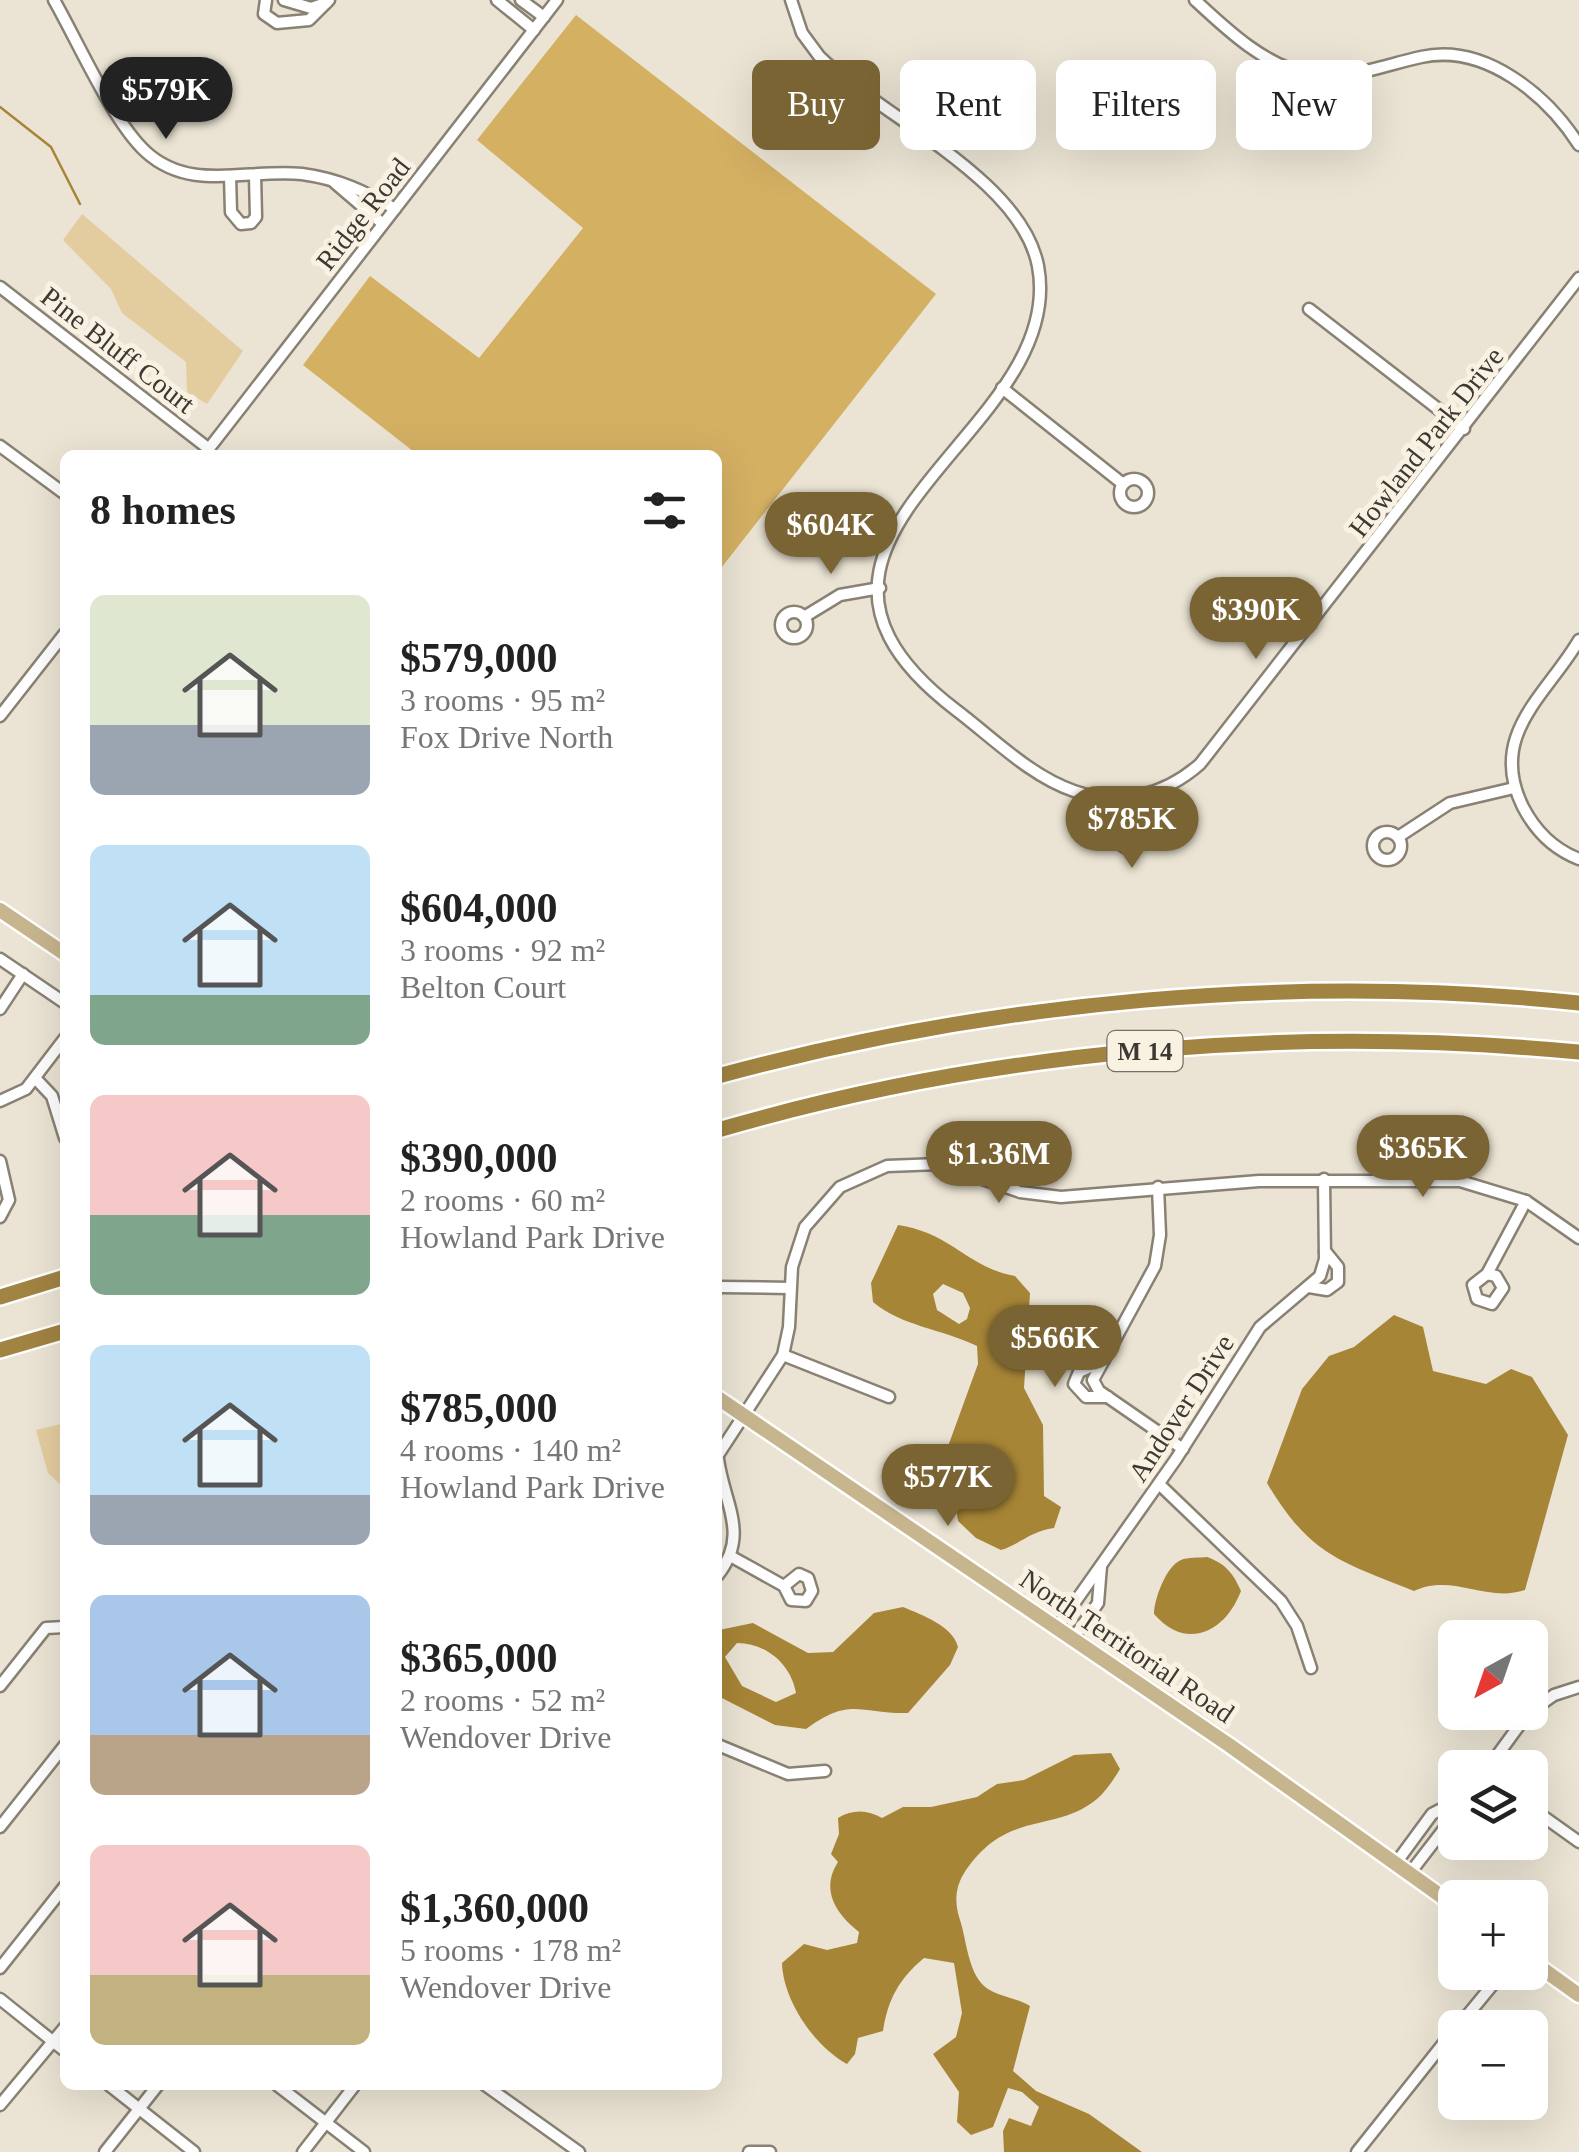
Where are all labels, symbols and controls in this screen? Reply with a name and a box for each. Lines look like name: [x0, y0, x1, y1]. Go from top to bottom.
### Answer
pin: $579K: [96, 57, 236, 142]
chip: Buy: [752, 60, 880, 150]
chip: Rent: [900, 60, 1036, 150]
chip: Filters: [1056, 60, 1216, 150]
chip: New: [1236, 60, 1372, 150]
text: $579K: [122, 71, 210, 107]
street label: Ridge Road: [310, 152, 416, 276]
street label: Pine Bluff Court: [35, 280, 201, 420]
street label: Howland Park Drive: [1342, 341, 1510, 543]
icon: filters: [637, 483, 692, 538]
text: 8 homes: [90, 487, 236, 533]
pin: $604K: [761, 492, 901, 577]
text: $604K: [787, 506, 875, 542]
pin: $390K: [1186, 577, 1326, 662]
text: $390K: [1212, 591, 1300, 627]
icon: home: [170, 635, 290, 755]
text: $579,000: [400, 635, 558, 681]
text: 3 rooms · 95 m²: [400, 682, 605, 718]
text: Fox Drive North: [400, 719, 613, 755]
pin: $785K: [1062, 786, 1202, 871]
text: $785K: [1088, 800, 1176, 836]
icon: home: [170, 885, 290, 1005]
text: $604,000: [400, 885, 558, 931]
text: 3 rooms · 92 m²: [400, 932, 605, 968]
text: Belton Court: [400, 969, 566, 1005]
road number: M 14: [1108, 1031, 1182, 1071]
pin: $365K: [1353, 1115, 1493, 1200]
pin: $1.36M: [918, 1121, 1080, 1206]
text: $365K: [1379, 1129, 1467, 1165]
icon: home: [170, 1135, 290, 1255]
text: $390,000: [400, 1135, 558, 1181]
text: $1.36M: [948, 1135, 1050, 1171]
text: 2 rooms · 60 m²: [400, 1182, 605, 1218]
text: Howland Park Drive: [400, 1219, 665, 1255]
pin: $566K: [985, 1305, 1125, 1390]
text: $566K: [1011, 1319, 1099, 1355]
street label: Andover Drive: [1122, 1329, 1240, 1487]
icon: home: [170, 1385, 290, 1505]
text: $785,000: [400, 1385, 558, 1431]
text: 4 rooms · 140 m²: [400, 1432, 621, 1468]
pin: $577K: [878, 1444, 1018, 1529]
text: $577K: [904, 1458, 992, 1494]
text: Howland Park Drive: [400, 1469, 665, 1505]
street label: North Territorial Road: [1014, 1563, 1240, 1729]
north arrow: [1438, 1620, 1548, 1730]
map controls: [1438, 1620, 1548, 2120]
icon: home: [170, 1635, 290, 1755]
text: $365,000: [400, 1635, 558, 1681]
text: 2 rooms · 52 m²: [400, 1682, 605, 1718]
text: Wendover Drive: [400, 1719, 612, 1755]
button: layers: [1438, 1750, 1548, 1860]
button: +: [1438, 1880, 1548, 1990]
icon: home: [170, 1885, 290, 2005]
text: $1,360,000: [400, 1885, 589, 1931]
text: 5 rooms · 178 m²: [400, 1932, 621, 1968]
text: Wendover Drive: [400, 1969, 612, 2005]
button: −: [1438, 2010, 1548, 2120]

